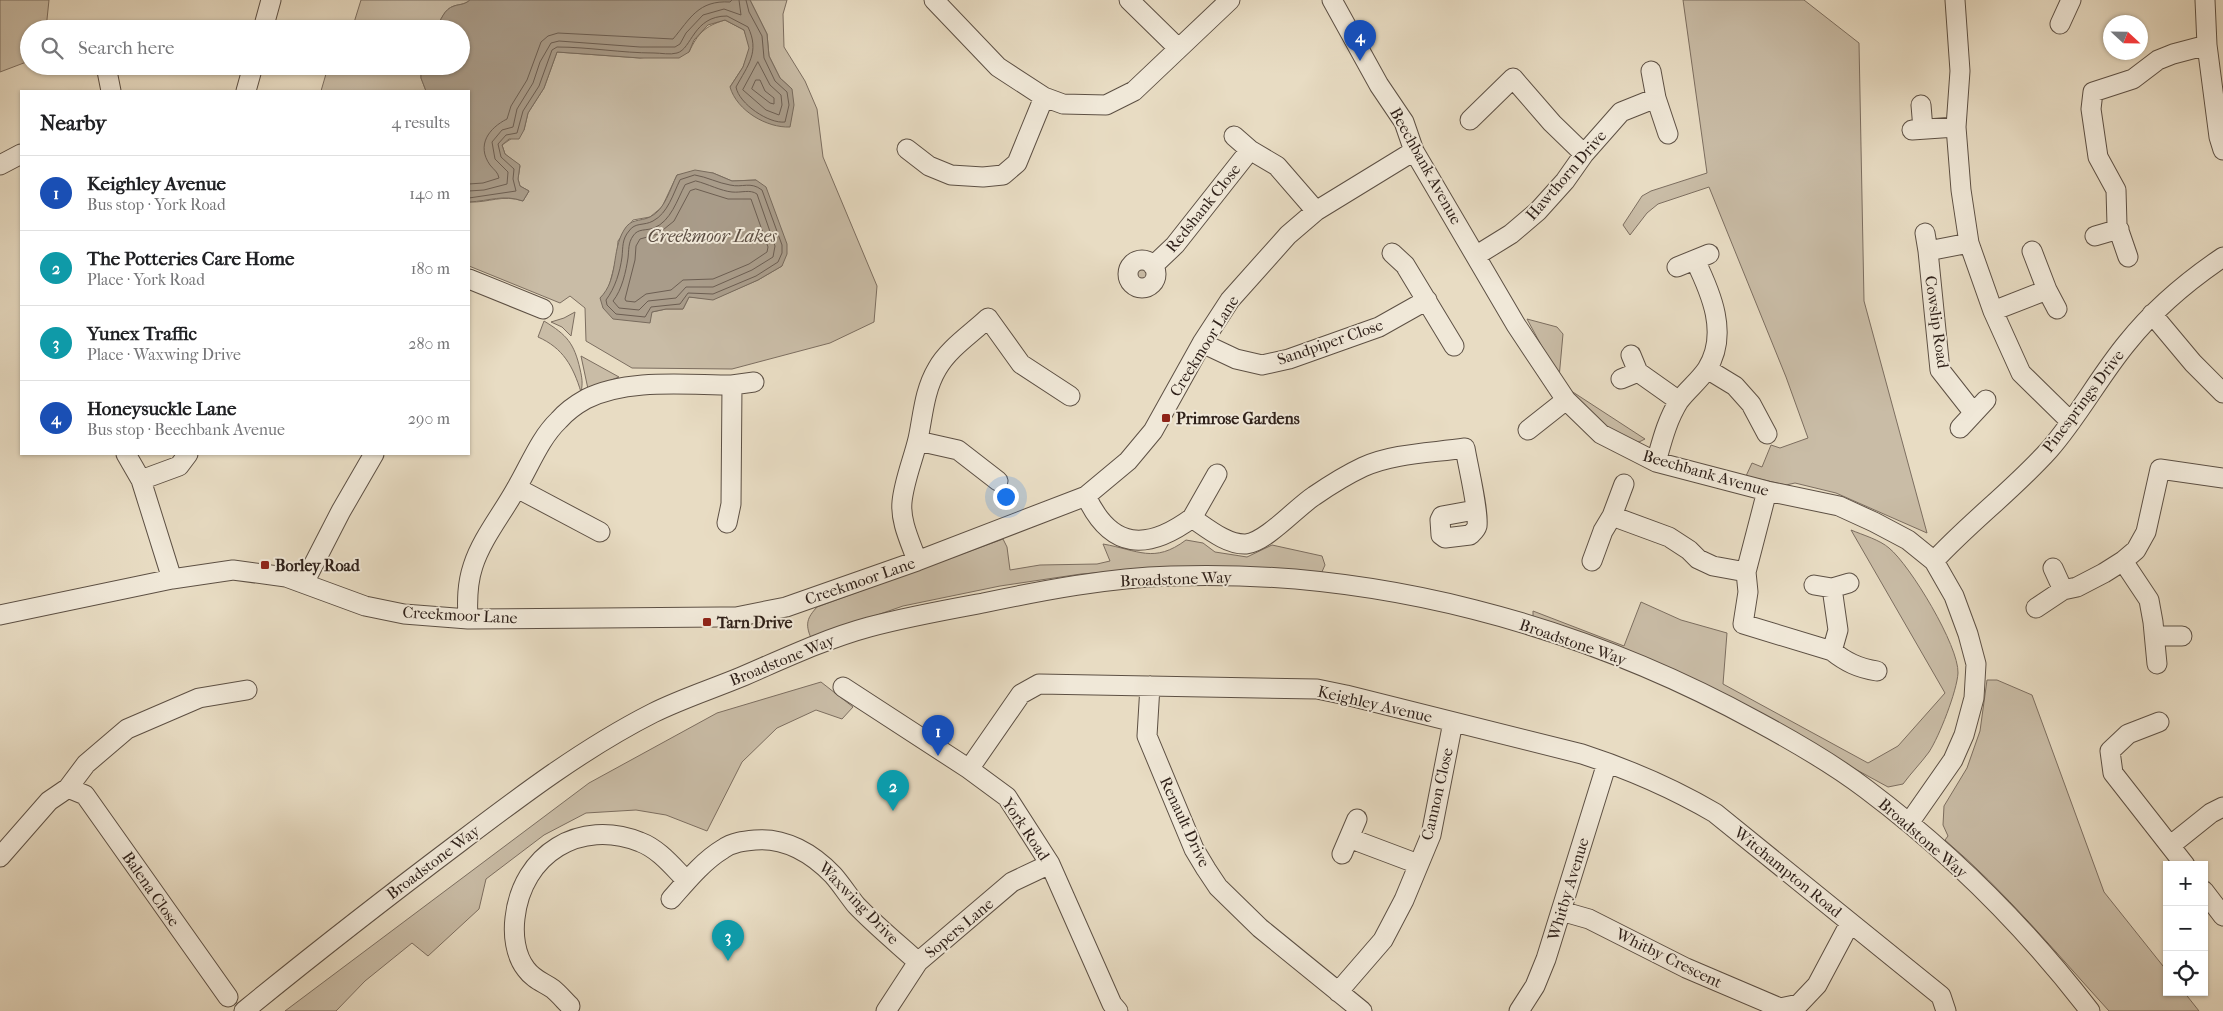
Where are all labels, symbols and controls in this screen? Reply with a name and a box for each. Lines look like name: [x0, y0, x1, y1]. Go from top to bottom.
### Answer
north arrow: [2103, 15, 2148, 60]
search box: [20, 20, 470, 75]
pin: 4: [1344, 20, 1376, 61]
icon: search: [38, 34, 66, 62]
text: Search here: [78, 37, 174, 59]
street label: Beechbank Avenue: [1386, 104, 1466, 228]
text: Nearby: [40, 111, 106, 135]
text: 4 results: [392, 113, 450, 132]
street label: Hawthorn Drive: [1522, 126, 1610, 224]
street label: Redshank Close: [1162, 160, 1244, 256]
text: Keighley Avenue: [87, 173, 226, 195]
text: 1: [53, 184, 59, 203]
text: 140 m: [409, 184, 450, 203]
text: Bus stop · York Road: [87, 195, 226, 214]
water label: Creekmoor Lakes: [648, 226, 777, 247]
text: The Potteries Care Home: [87, 248, 294, 270]
text: 2: [52, 259, 60, 278]
text: 180 m: [411, 259, 450, 278]
text: Place · York Road: [87, 270, 205, 289]
street label: Cowslip Road: [1921, 275, 1953, 370]
street label: Creekmoor Lane: [1165, 292, 1243, 400]
street label: Sandpiper Close: [1275, 315, 1386, 369]
text: Yunex Traffic: [87, 323, 197, 345]
text: 3: [53, 334, 59, 353]
text: 280 m: [408, 334, 450, 353]
text: Place · Waxwing Drive: [87, 345, 241, 364]
street label: Pinesprings Drive: [2038, 346, 2128, 456]
text: Honeysuckle Lane: [87, 398, 236, 420]
text: 4: [51, 409, 61, 428]
text: 290 m: [408, 409, 450, 428]
place label: Primrose Gardens: [1176, 409, 1300, 428]
marker: Primrose Gardens: [1160, 412, 1172, 424]
text: Bus stop · Beechbank Avenue: [87, 420, 285, 439]
street label: Beechbank Avenue: [1641, 446, 1771, 500]
your location: [993, 484, 1019, 510]
street label: Creekmoor Lane: [802, 553, 918, 609]
place label: Borley Road: [275, 556, 361, 576]
marker: Borley Road: [259, 559, 271, 571]
street label: Broadstone Way: [1120, 568, 1233, 590]
street label: Creekmoor Lane: [402, 602, 518, 628]
place label: Tarn Drive: [716, 613, 793, 632]
street label: Broadstone Way: [1517, 615, 1629, 669]
marker: Tarn Drive: [701, 616, 713, 628]
street label: Broadstone Way: [727, 630, 838, 690]
street label: Keighley Avenue: [1316, 682, 1434, 726]
pin: 1: [922, 715, 954, 756]
street label: Cannon Close: [1417, 746, 1457, 842]
pin: 2: [877, 770, 909, 811]
street label: Renault Drive: [1156, 774, 1214, 870]
street label: York Road: [998, 793, 1054, 864]
street label: Broadstone Way: [1875, 794, 1972, 882]
street label: Broadstone Way: [383, 820, 484, 903]
street label: Witchampton Road: [1729, 822, 1846, 922]
street label: Whitby Avenue: [1543, 835, 1593, 944]
street label: Balena Close: [118, 848, 184, 930]
street label: Waxwing Drive: [814, 857, 903, 948]
map controls: [2163, 861, 2208, 996]
button: +: [2163, 861, 2208, 906]
street label: Sopers Lane: [921, 894, 997, 962]
button: −: [2163, 906, 2208, 951]
pin: 3: [712, 920, 744, 961]
street label: Whitby Crescent: [1612, 924, 1726, 992]
button: locate: [2163, 951, 2208, 996]

